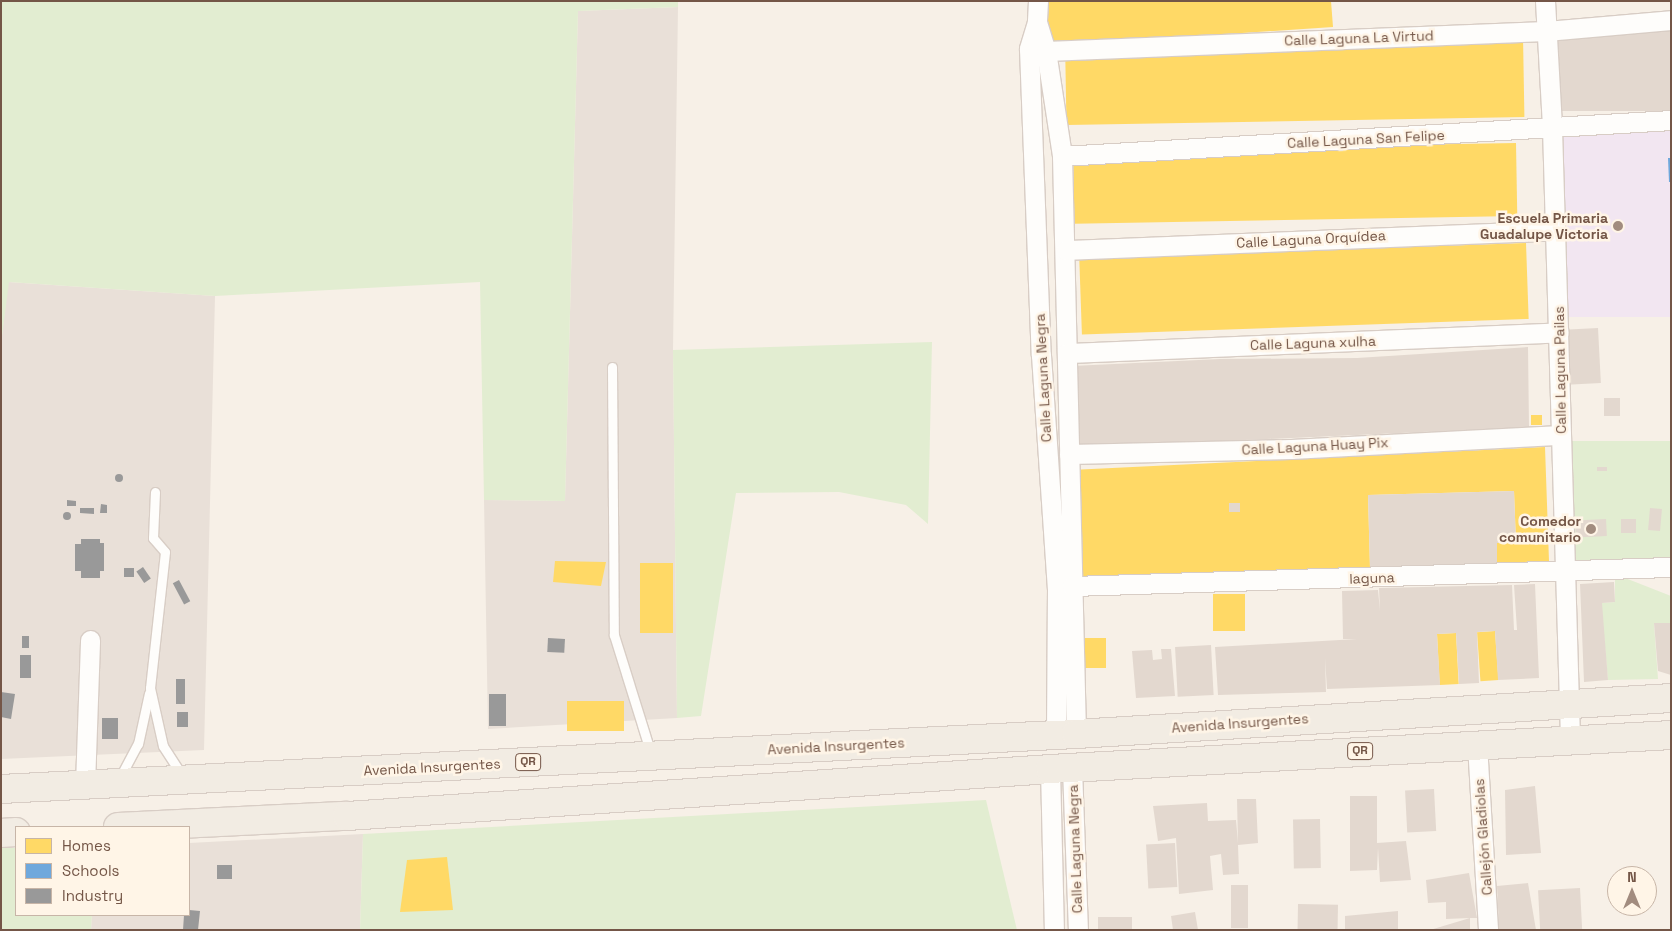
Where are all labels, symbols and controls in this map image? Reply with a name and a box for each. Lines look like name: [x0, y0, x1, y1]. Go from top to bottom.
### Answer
street label: Calle Laguna La Virtud: [1284, 27, 1434, 49]
street label: Calle Laguna San Felipe: [1287, 126, 1445, 152]
place label: Escuela Primaria Guadalupe Victoria: [1480, 210, 1608, 242]
marker: Escuela Primaria Guadalupe Victoria: [1612, 220, 1624, 232]
street label: Calle Laguna Orquídea: [1236, 227, 1386, 251]
street label: Calle Laguna Pailas: [1550, 306, 1570, 434]
street label: Calle Laguna Negra: [1031, 313, 1055, 443]
street label: Calle Laguna xulha: [1250, 332, 1376, 354]
street label: Calle Laguna Huay Pix: [1241, 434, 1389, 458]
place label: Comedor comunitario: [1499, 513, 1581, 546]
marker: Comedor comunitario: [1585, 523, 1597, 535]
street label: laguna: [1349, 569, 1395, 587]
street label: Avenida Insurgentes: [1171, 710, 1309, 736]
street label: Avenida Insurgentes: [767, 734, 905, 758]
road number: QR: [1346, 741, 1374, 760]
road number: QR: [514, 752, 542, 772]
street label: Avenida Insurgentes: [363, 755, 501, 779]
street label: Callejón Gladiolas: [1471, 778, 1495, 896]
street label: Calle Laguna Negra: [1064, 784, 1086, 914]
legend: [15, 826, 190, 916]
text: Homes: [62, 836, 111, 855]
text: Schools: [62, 861, 119, 880]
north arrow: [1607, 866, 1657, 916]
text: N: [1627, 868, 1637, 886]
text: Industry: [62, 886, 123, 905]

